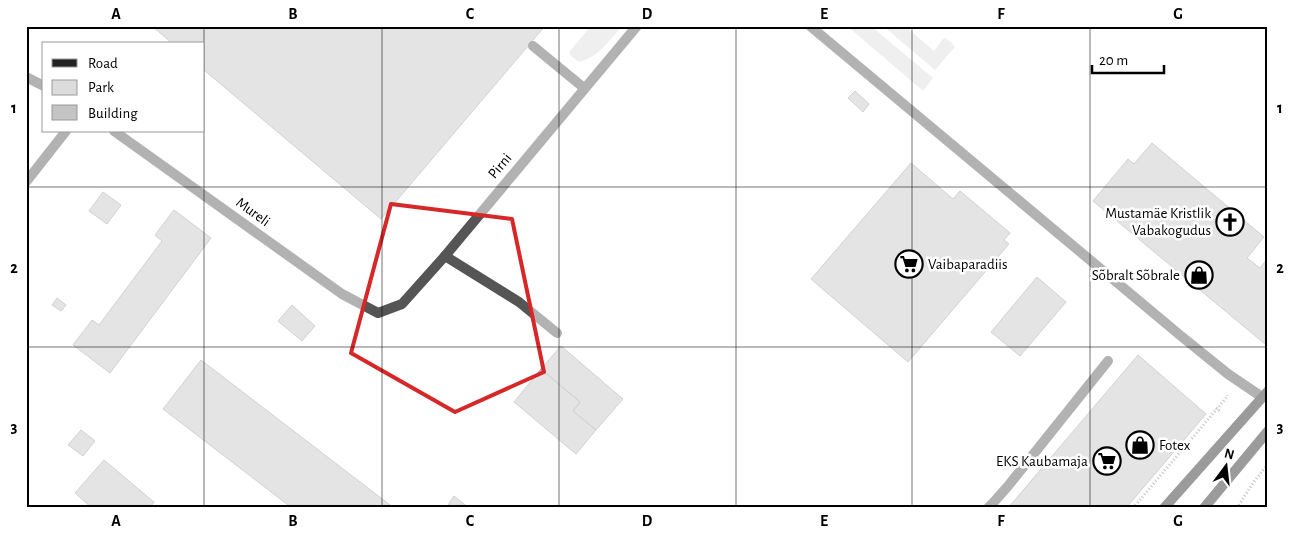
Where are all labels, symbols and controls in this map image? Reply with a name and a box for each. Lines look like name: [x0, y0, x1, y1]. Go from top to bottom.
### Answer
text: A: [111, 6, 121, 22]
text: B: [288, 6, 298, 22]
text: C: [466, 6, 475, 22]
text: D: [642, 6, 653, 22]
text: E: [820, 6, 828, 22]
text: F: [997, 6, 1005, 22]
text: G: [1173, 6, 1183, 22]
legend: [42, 42, 205, 132]
scale bar: [1092, 42, 1164, 74]
text: 20 m: [1099, 53, 1128, 68]
text: Road: [88, 56, 118, 71]
text: Park: [88, 80, 114, 95]
text: 1: [11, 100, 17, 116]
text: 1: [1277, 100, 1283, 116]
text: Building: [88, 106, 138, 121]
street label: Pirni: [485, 151, 515, 181]
street label: Mureli: [233, 195, 273, 229]
place label: Mustamäe Kristlik Vabakogudus: [1105, 206, 1211, 238]
church icon: Mustamäe Kristlik Vabakogudus: [1215, 207, 1245, 237]
supermarket icon: Vaibaparadiis: [894, 249, 924, 279]
place label: Vaibaparadiis: [928, 257, 1007, 272]
text: 2: [10, 260, 18, 276]
shop icon: Sõbralt Sõbrale: [1184, 260, 1214, 290]
text: 2: [1276, 260, 1284, 276]
place label: Sõbralt Sõbrale: [1092, 268, 1180, 283]
text: 3: [11, 419, 18, 435]
text: 3: [1277, 419, 1284, 435]
shop icon: Fotex: [1125, 430, 1155, 460]
place label: Fotex: [1159, 438, 1191, 453]
north arrow: [1202, 442, 1252, 492]
supermarket icon: EKS Kaubamaja: [1092, 446, 1122, 476]
text: N: [1223, 446, 1236, 462]
place label: EKS Kaubamaja: [996, 454, 1088, 469]
text: A: [111, 513, 121, 529]
text: B: [288, 513, 298, 529]
text: C: [466, 513, 475, 529]
text: D: [642, 513, 653, 529]
text: E: [820, 513, 828, 529]
text: F: [997, 513, 1005, 529]
text: G: [1173, 513, 1183, 529]

